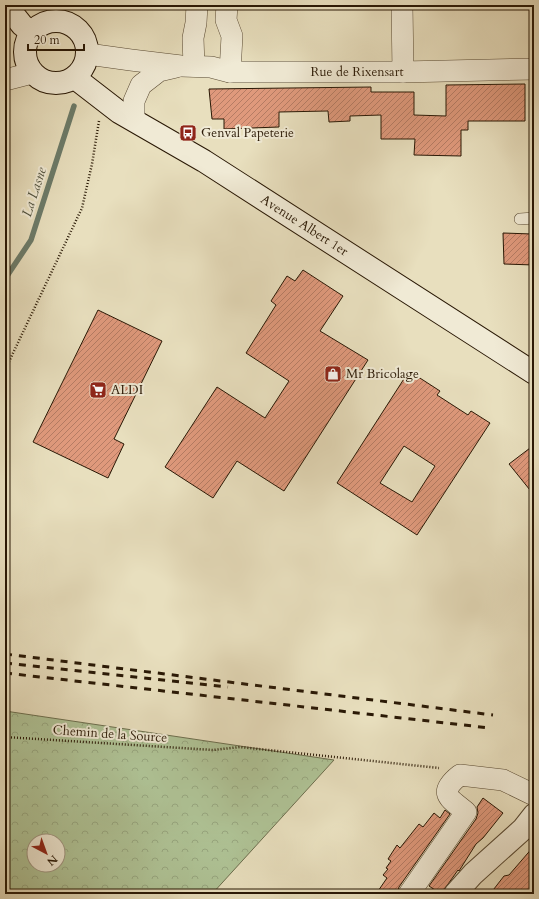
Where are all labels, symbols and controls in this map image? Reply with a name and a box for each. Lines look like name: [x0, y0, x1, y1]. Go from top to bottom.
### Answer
scale bar: [28, 26, 84, 52]
text: 20 m: [34, 32, 61, 48]
street label: Rue de Rixensart: [310, 63, 404, 81]
bus stop icon: Genval Papeterie: [178, 123, 198, 143]
place label: Genval Papeterie: [201, 124, 294, 142]
water label: La Lasne: [17, 164, 51, 219]
street label: Avenue Albert 1er: [257, 191, 352, 260]
shop icon: Mr Bricolage: [323, 364, 343, 384]
place label: Mr Bricolage: [346, 365, 419, 383]
supermarket icon: ALDI: [88, 380, 108, 400]
place label: ALDI: [111, 381, 143, 399]
street label: Chemin de la Source: [52, 721, 168, 747]
north arrow: [26, 833, 66, 873]
text: N: [43, 851, 61, 869]

